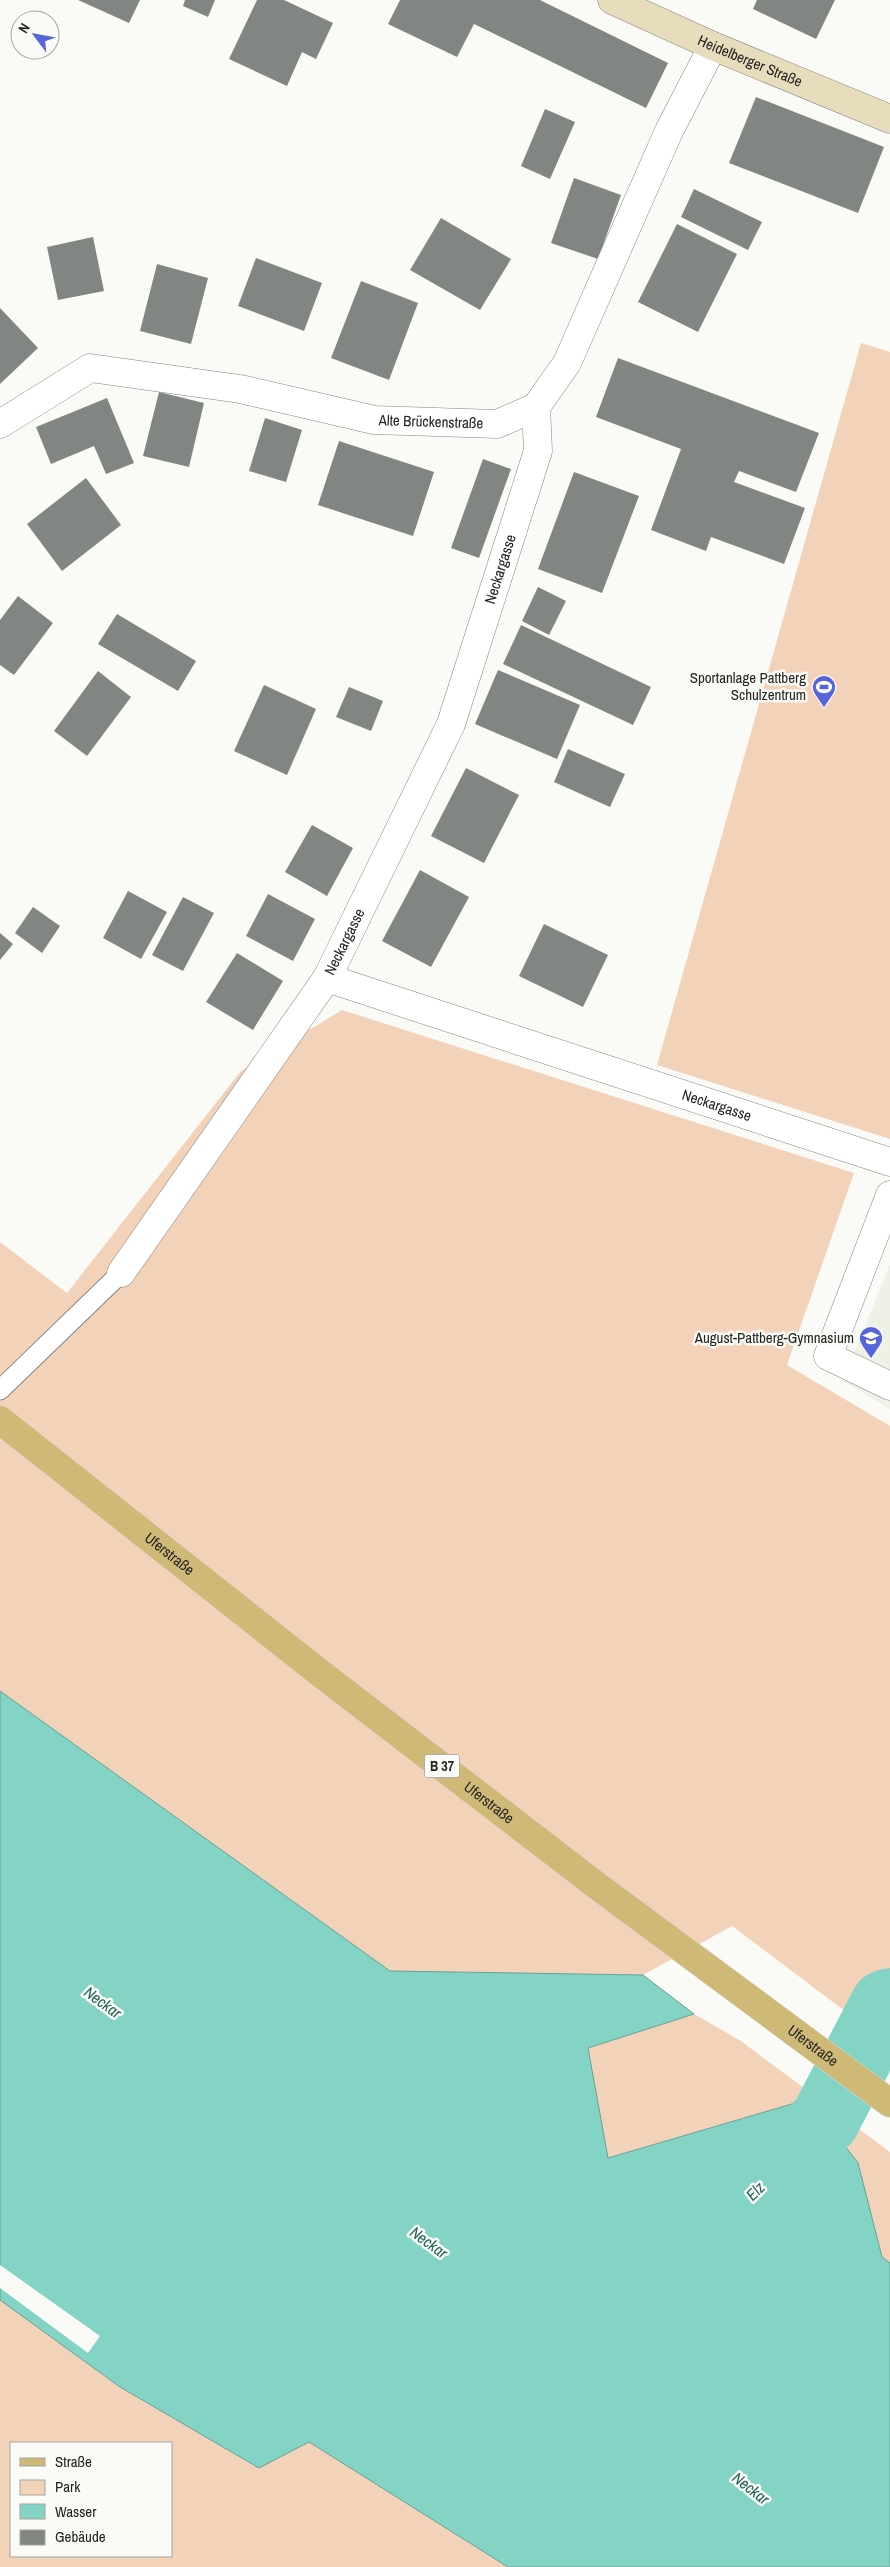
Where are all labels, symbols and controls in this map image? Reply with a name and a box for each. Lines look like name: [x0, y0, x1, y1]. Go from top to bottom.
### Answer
north arrow: [10, 10, 60, 60]
text: N: [14, 20, 34, 36]
street label: Heidelberger Straße: [695, 29, 806, 92]
street label: Alte Brückenstraße: [377, 409, 484, 434]
street label: Neckargasse: [479, 531, 521, 606]
place label: Sportanlage Pattberg Schulzentrum: [690, 667, 806, 705]
sports icon: Sportanlage Pattberg Schulzentrum: [811, 674, 837, 708]
street label: Neckargasse: [319, 905, 369, 979]
street label: Neckargasse: [679, 1084, 754, 1126]
school or university icon: August-Pattberg-Gymnasium: [858, 1325, 884, 1359]
place label: August-Pattberg-Gymnasium: [694, 1327, 854, 1348]
street label: Uferstraße: [140, 1527, 199, 1580]
road number: B 37: [424, 1754, 460, 1778]
street label: Uferstraße: [460, 1776, 519, 1829]
water label: Neckar: [80, 1981, 127, 2023]
street label: Uferstraße: [784, 2020, 843, 2071]
water label: Elz: [741, 2176, 770, 2205]
water label: Neckar: [406, 2221, 453, 2263]
legend: [10, 2442, 172, 2557]
text: Straße: [55, 2451, 92, 2472]
water label: Neckar: [728, 2467, 775, 2510]
text: Park: [55, 2476, 81, 2497]
text: Wasser: [55, 2501, 96, 2522]
text: Gebäude: [55, 2526, 106, 2547]

